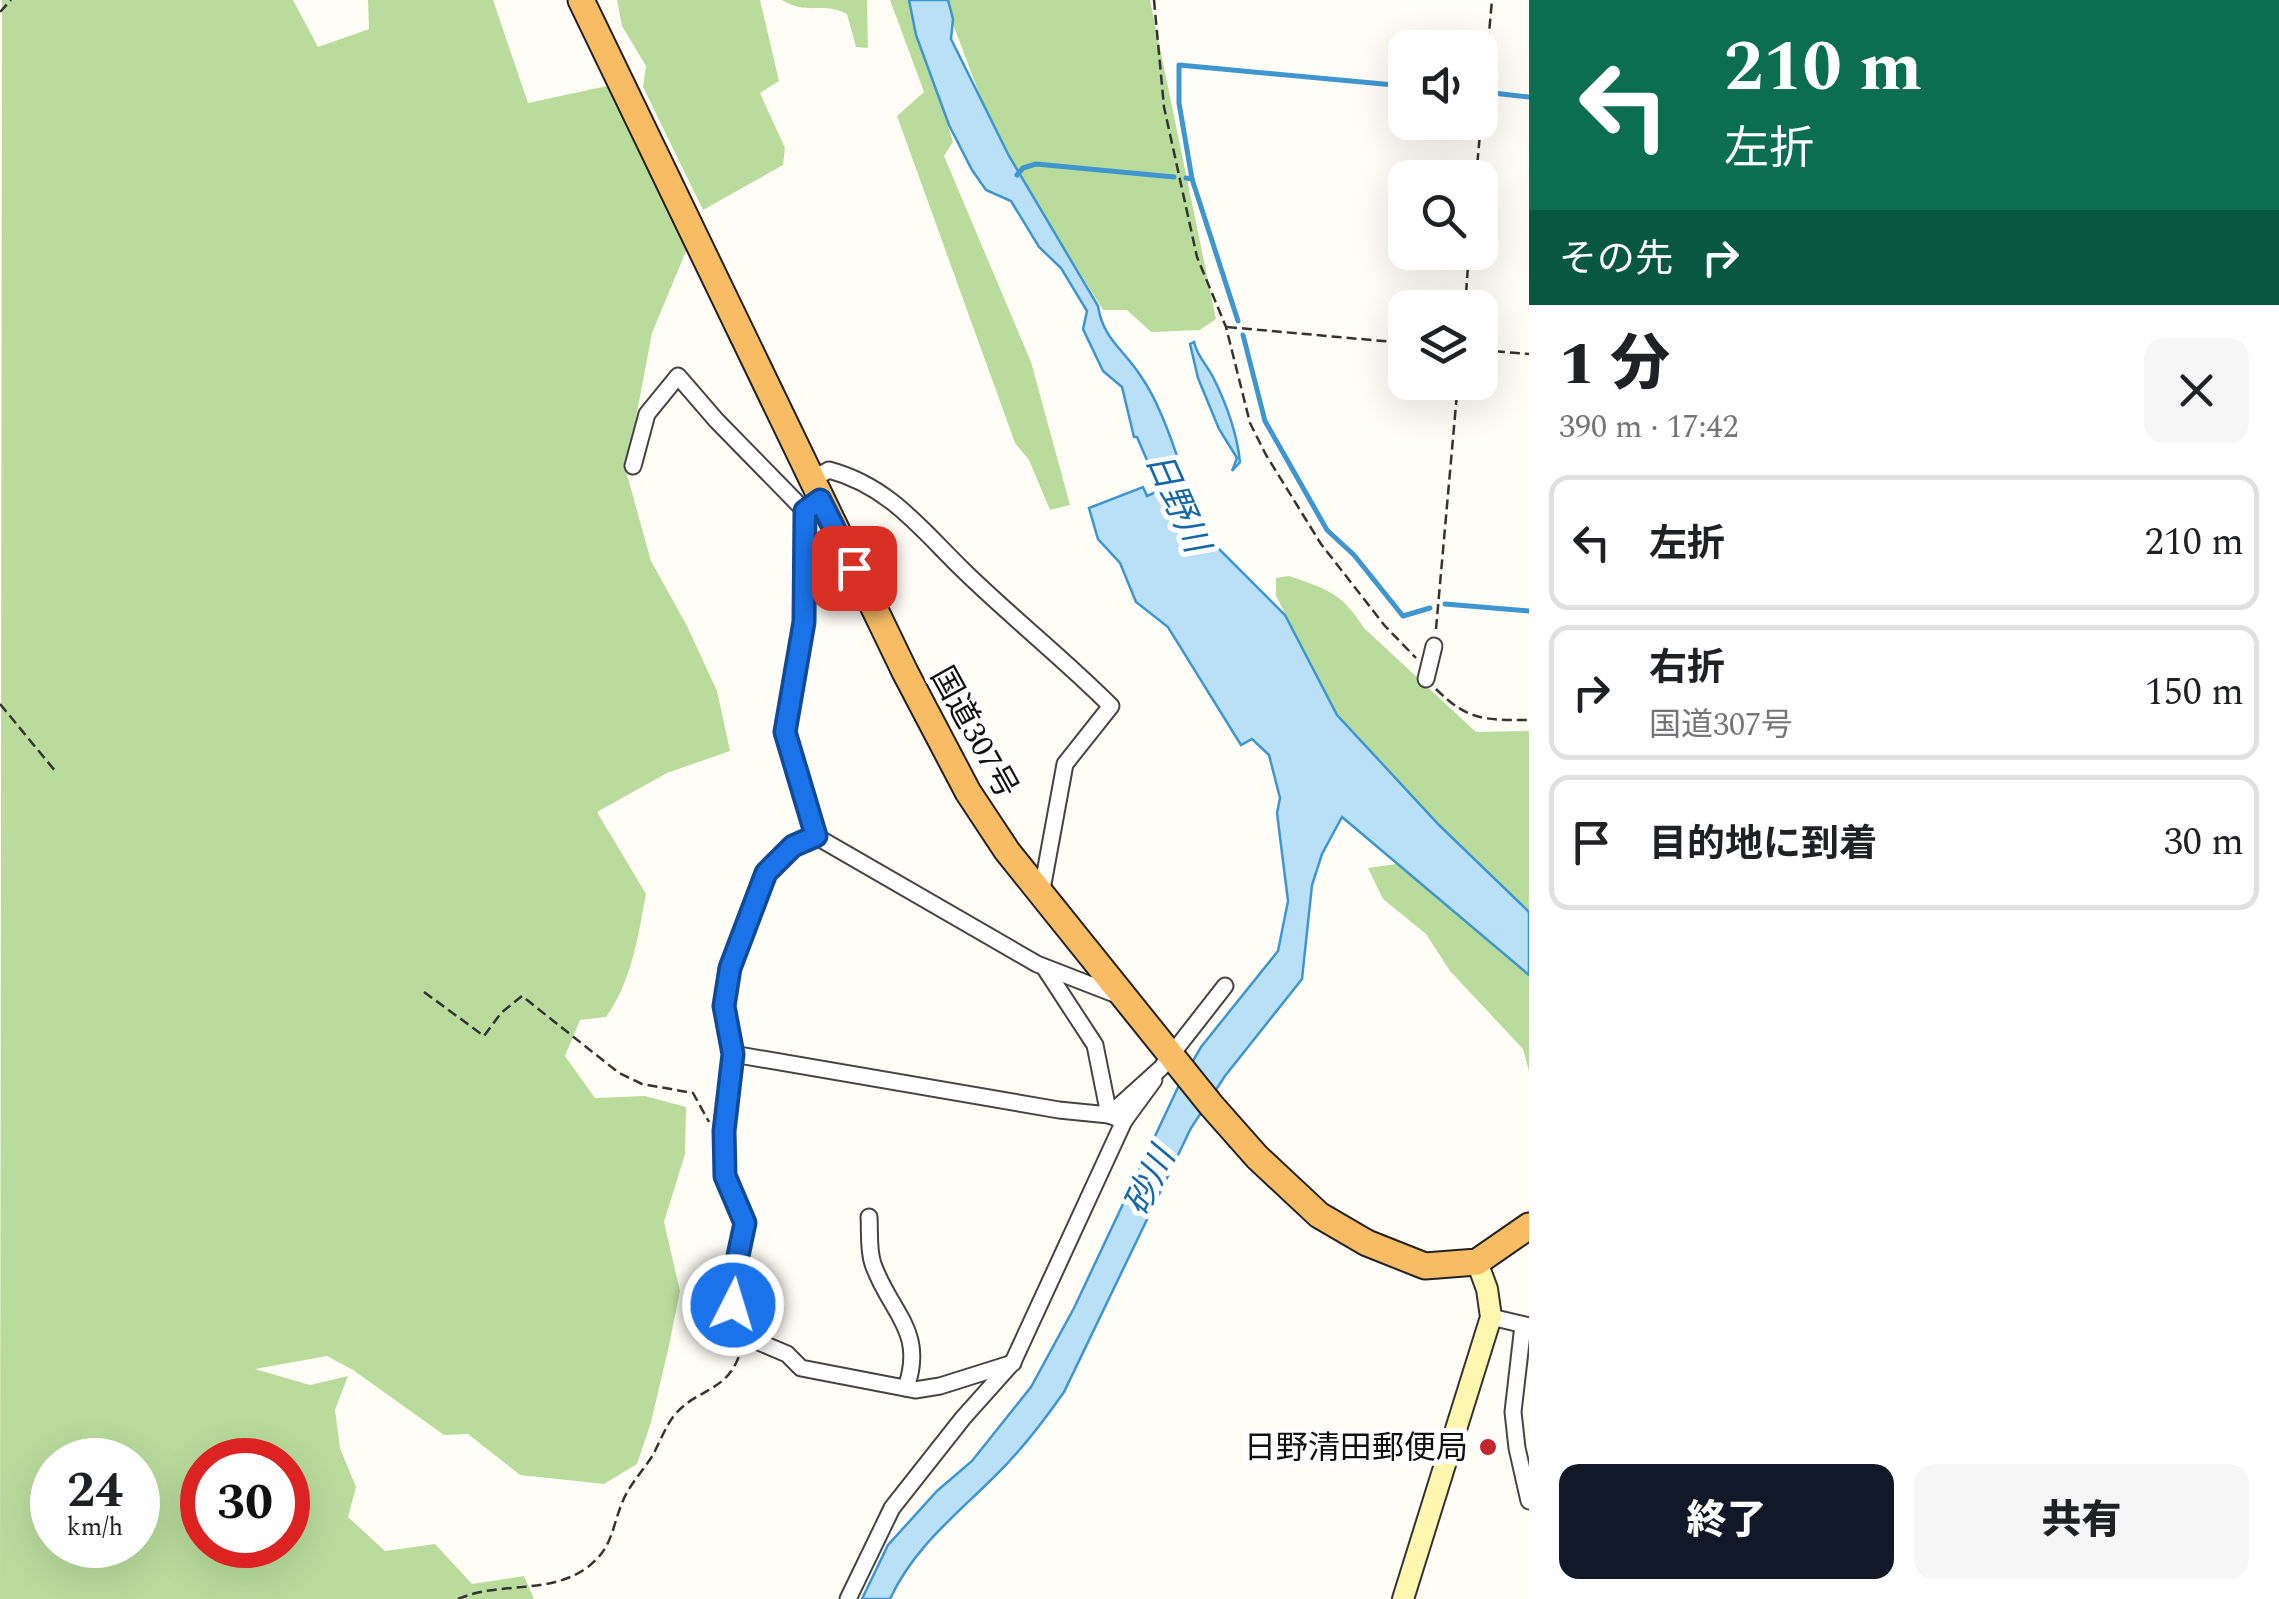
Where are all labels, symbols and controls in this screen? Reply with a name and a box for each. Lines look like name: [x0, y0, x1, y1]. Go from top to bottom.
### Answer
text: 210 m: [1724, 15, 1922, 121]
map controls: [1388, 30, 1498, 400]
button: sound: [1388, 30, 1498, 140]
icon: left: [1559, 40, 1689, 170]
text: 左折: [1724, 115, 1814, 184]
button: search: [1388, 160, 1498, 270]
icon: right: [1693, 230, 1748, 285]
text: その先: [1559, 231, 1673, 289]
button: layers: [1388, 290, 1498, 400]
text: 1 分: [1559, 319, 1670, 411]
button: close: [2144, 338, 2249, 443]
text: 390 m · 17:42: [1559, 403, 1739, 452]
water label: 日野川: [1131, 444, 1224, 565]
text: 210 m: [2145, 514, 2244, 572]
icon: left: [1564, 515, 1619, 570]
text: 左折: [1649, 516, 1725, 574]
pin: [812, 526, 897, 611]
icon: arrive: [827, 541, 882, 596]
text: 右折: [1649, 640, 1725, 698]
street label: 国道307号: [917, 658, 1030, 808]
text: 150 m: [2145, 664, 2244, 722]
icon: right: [1564, 665, 1619, 720]
text: 国道307号: [1649, 701, 1793, 750]
text: 30 m: [2164, 814, 2244, 872]
icon: arrive: [1564, 815, 1619, 870]
text: 目的地に到着: [1649, 816, 1877, 874]
water label: 砂川: [1111, 1135, 1191, 1225]
position arrow: [681, 1253, 785, 1357]
place label: 日野清田郵便局: [1244, 1424, 1468, 1473]
marker: 日野清田郵便局: [1477, 1436, 1499, 1458]
speed limit sign: 30: [180, 1438, 310, 1568]
text: 24: [67, 1453, 123, 1529]
button: 終了: [1559, 1464, 1894, 1579]
button: 共有: [1914, 1464, 2249, 1579]
text: km/h: [67, 1509, 123, 1547]

